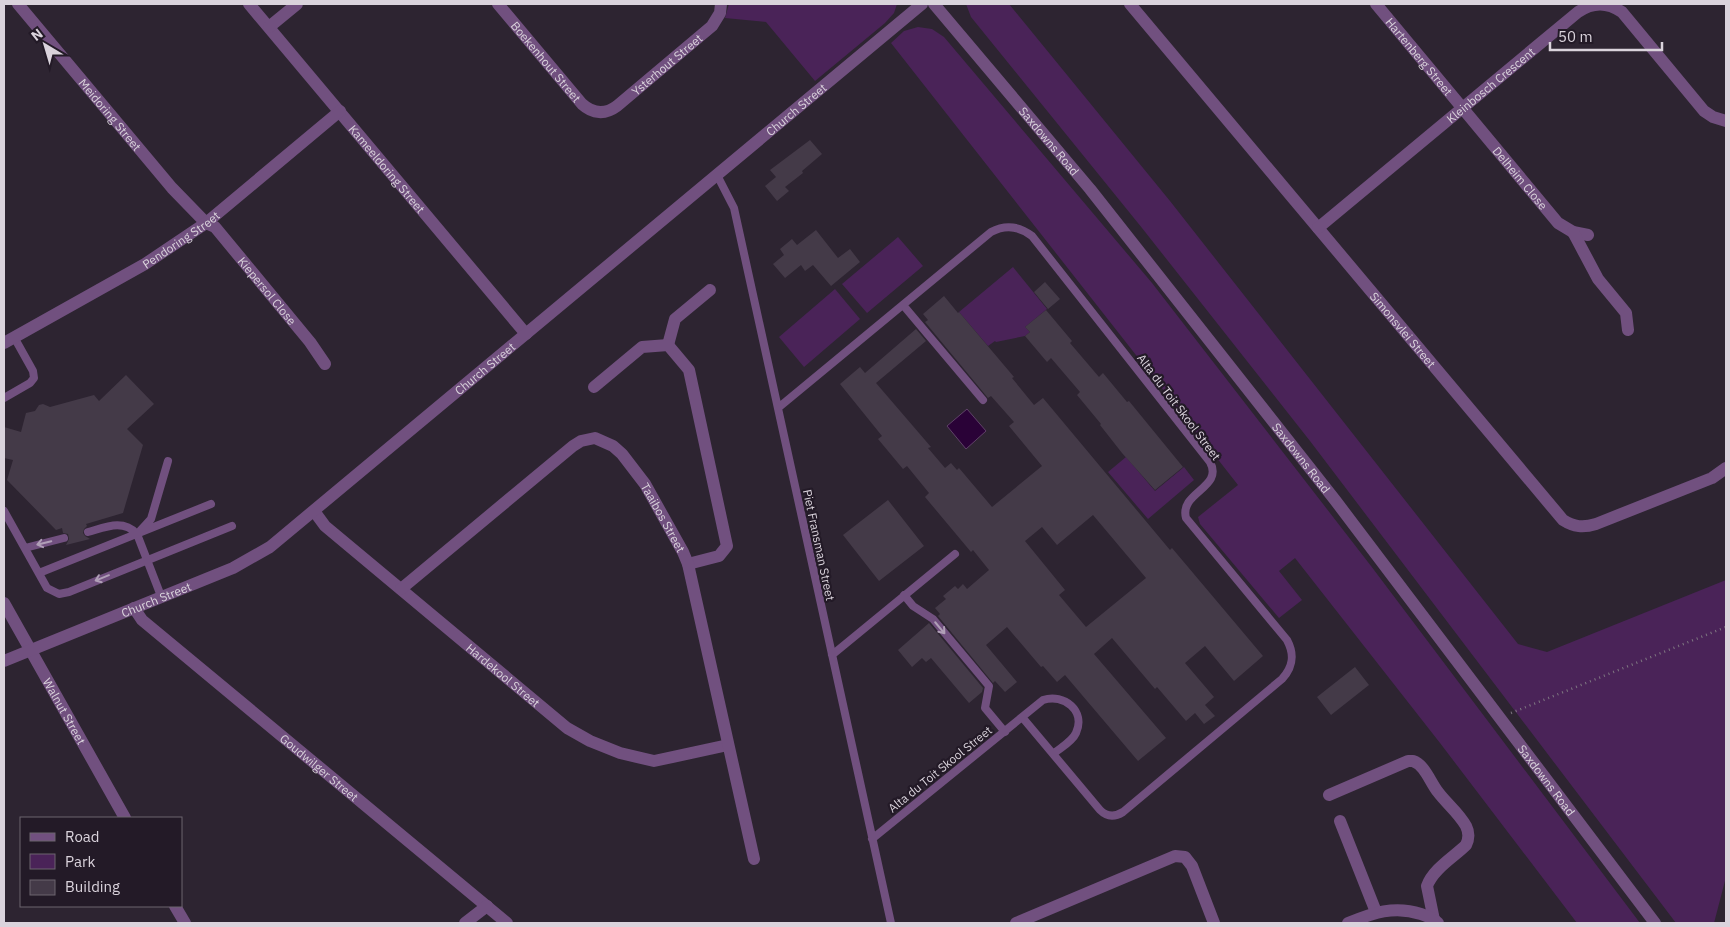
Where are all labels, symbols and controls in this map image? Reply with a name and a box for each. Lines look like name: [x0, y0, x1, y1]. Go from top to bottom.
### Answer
street label: Hartenberg Street: [1383, 14, 1456, 98]
street label: Boekenhout Street: [508, 18, 585, 105]
north arrow: [20, 20, 70, 70]
scale bar: [1550, 20, 1662, 52]
text: N: [27, 25, 47, 45]
text: 50 m: [1558, 27, 1593, 46]
street label: Ysterhout Street: [628, 30, 705, 98]
street label: Kleinbosch Crescent: [1443, 44, 1538, 126]
street label: Meidoring Street: [76, 75, 145, 154]
street label: Church Street: [763, 80, 829, 139]
street label: Saxdowns Road: [1016, 103, 1083, 178]
street label: Kameeldoring Street: [346, 121, 429, 216]
street label: Delheim Close: [1490, 143, 1551, 213]
street label: Pendoring Street: [139, 208, 222, 271]
street label: Kiepersol Close: [235, 253, 300, 328]
street label: Simonsvlei Street: [1367, 289, 1439, 371]
street label: Church Street: [451, 339, 518, 398]
street label: Alta du Toit Skool Street: [1134, 351, 1224, 463]
street label: Saxdowns Road: [1269, 419, 1334, 496]
street label: Taaibos Street: [638, 480, 689, 555]
street label: Piet Fransman Street: [800, 488, 838, 602]
one-way arrow: [37, 539, 53, 548]
one-way arrow: [95, 574, 110, 584]
street label: Church Street: [119, 578, 193, 620]
one-way arrow: [935, 621, 946, 634]
street label: Hardekool Street: [463, 640, 543, 710]
street label: Walnut Street: [40, 675, 89, 747]
street label: Alta du Toit Skool Street: [885, 722, 995, 816]
street label: Goudwilger Street: [277, 730, 362, 804]
street label: Saxdowns Road: [1515, 741, 1579, 819]
legend: [20, 817, 182, 907]
text: Road: [65, 827, 100, 846]
text: Park: [65, 852, 95, 871]
text: Building: [65, 877, 120, 896]

